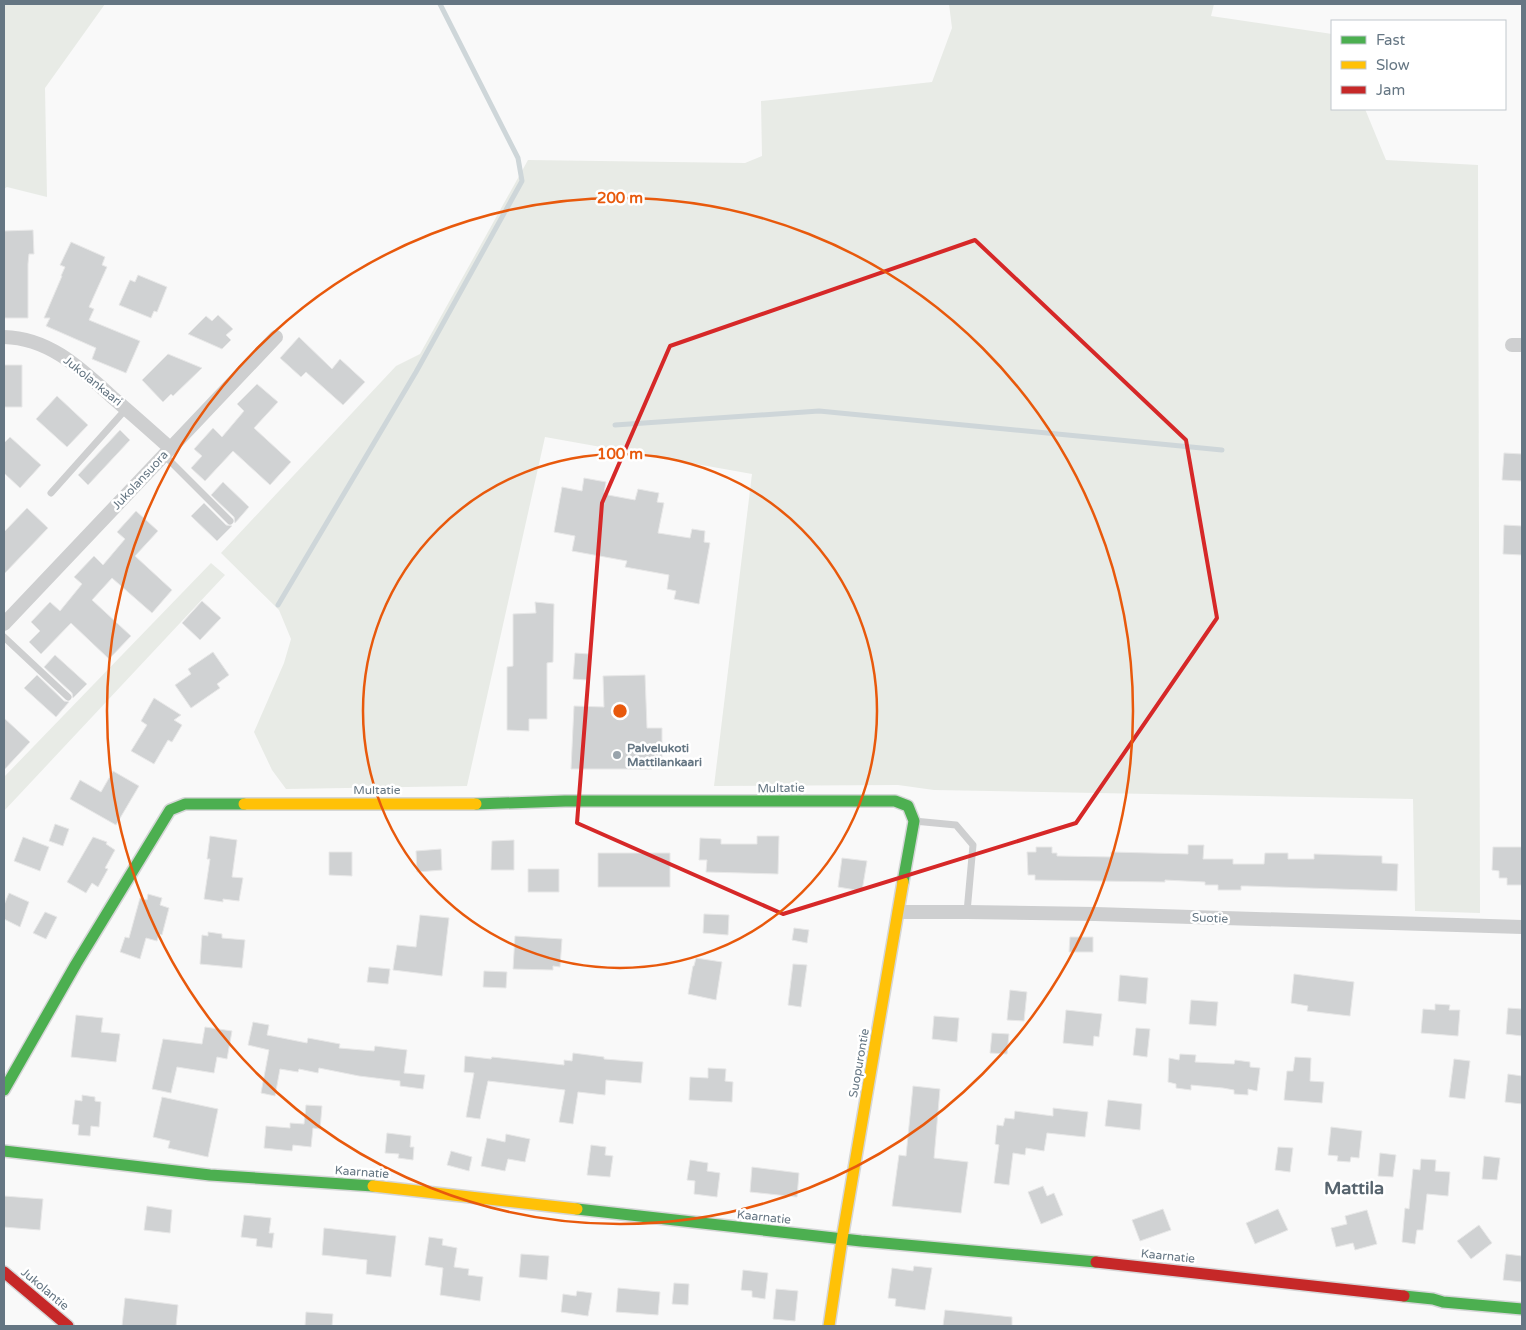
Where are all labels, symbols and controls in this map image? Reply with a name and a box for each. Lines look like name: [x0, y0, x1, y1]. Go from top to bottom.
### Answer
legend: [1331, 20, 1506, 110]
text: Fast: [1376, 31, 1406, 49]
text: Slow: [1376, 56, 1410, 74]
text: Jam: [1376, 81, 1405, 99]
text: 200 m: [597, 189, 643, 207]
street label: Jukolankaari: [61, 353, 125, 409]
text: 100 m: [597, 445, 643, 463]
street label: Jukolansuora: [109, 448, 171, 512]
centre of rings: [611, 702, 629, 720]
place label: Palvelukoti Mattilankaari: [627, 741, 702, 769]
marker: Palvelukoti Mattilankaari: [611, 749, 623, 761]
street label: Multatie: [757, 781, 805, 795]
street label: Multatie: [353, 783, 401, 797]
street label: Suotie: [1192, 910, 1229, 926]
street label: Suopurontie: [846, 1027, 872, 1099]
street label: Kaarnatie: [334, 1163, 390, 1181]
district label: Mattila: [1324, 1177, 1384, 1199]
street label: Kaarnatie: [736, 1207, 792, 1227]
street label: Kaarnatie: [1140, 1246, 1196, 1266]
street label: Jukolantie: [18, 1265, 72, 1313]

